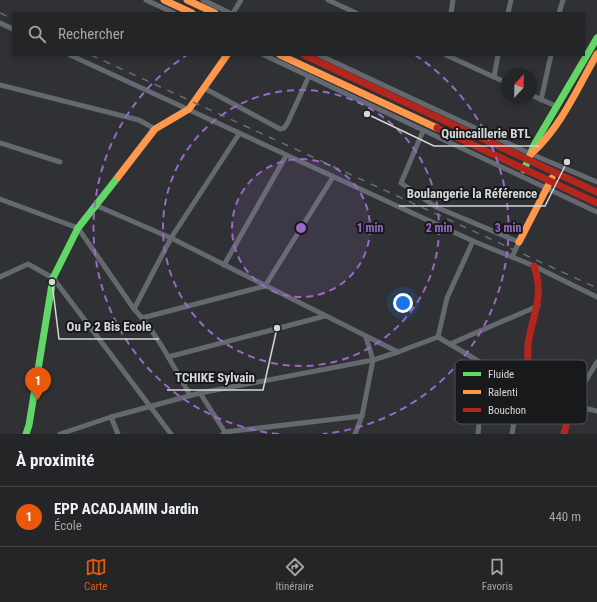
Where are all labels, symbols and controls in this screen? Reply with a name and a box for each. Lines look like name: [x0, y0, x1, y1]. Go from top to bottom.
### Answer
search box: [12, 12, 585, 56]
icon: search: [26, 23, 48, 45]
text: Rechercher: [58, 25, 124, 43]
north arrow: [501, 68, 537, 104]
callout: Quincaillerie BTL: [434, 121, 539, 146]
text: Quincaillerie BTL: [441, 126, 531, 141]
callout: Boulangerie la Référence: [399, 181, 545, 206]
text: Boulangerie la Référence: [407, 186, 537, 201]
centre of rings: [294, 221, 308, 235]
text: 1 min: [357, 221, 383, 235]
text: 2 min: [426, 221, 452, 235]
text: 3 min: [495, 221, 521, 235]
your location: [393, 293, 413, 313]
callout: Ou P 2 Bis Ecole: [59, 314, 159, 339]
text: Ou P 2 Bis Ecole: [67, 319, 151, 334]
legend: [455, 360, 587, 424]
callout: TCHIKE Sylvain: [167, 365, 263, 390]
pin: 1: [25, 367, 51, 400]
text: Fluide: [488, 368, 514, 381]
text: TCHIKE Sylvain: [175, 370, 255, 385]
text: Ralenti: [488, 386, 518, 399]
text: Bouchon: [488, 404, 526, 417]
text: À proximité: [16, 450, 94, 470]
text: EPP ACADJAMIN Jardin: [54, 500, 199, 518]
text: 1: [26, 509, 32, 524]
text: 440 m: [549, 509, 581, 524]
text: École: [54, 518, 82, 533]
tab: Carte: [84, 556, 108, 593]
tab: Itinéraire: [275, 556, 314, 593]
tab: Favoris: [482, 556, 513, 593]

